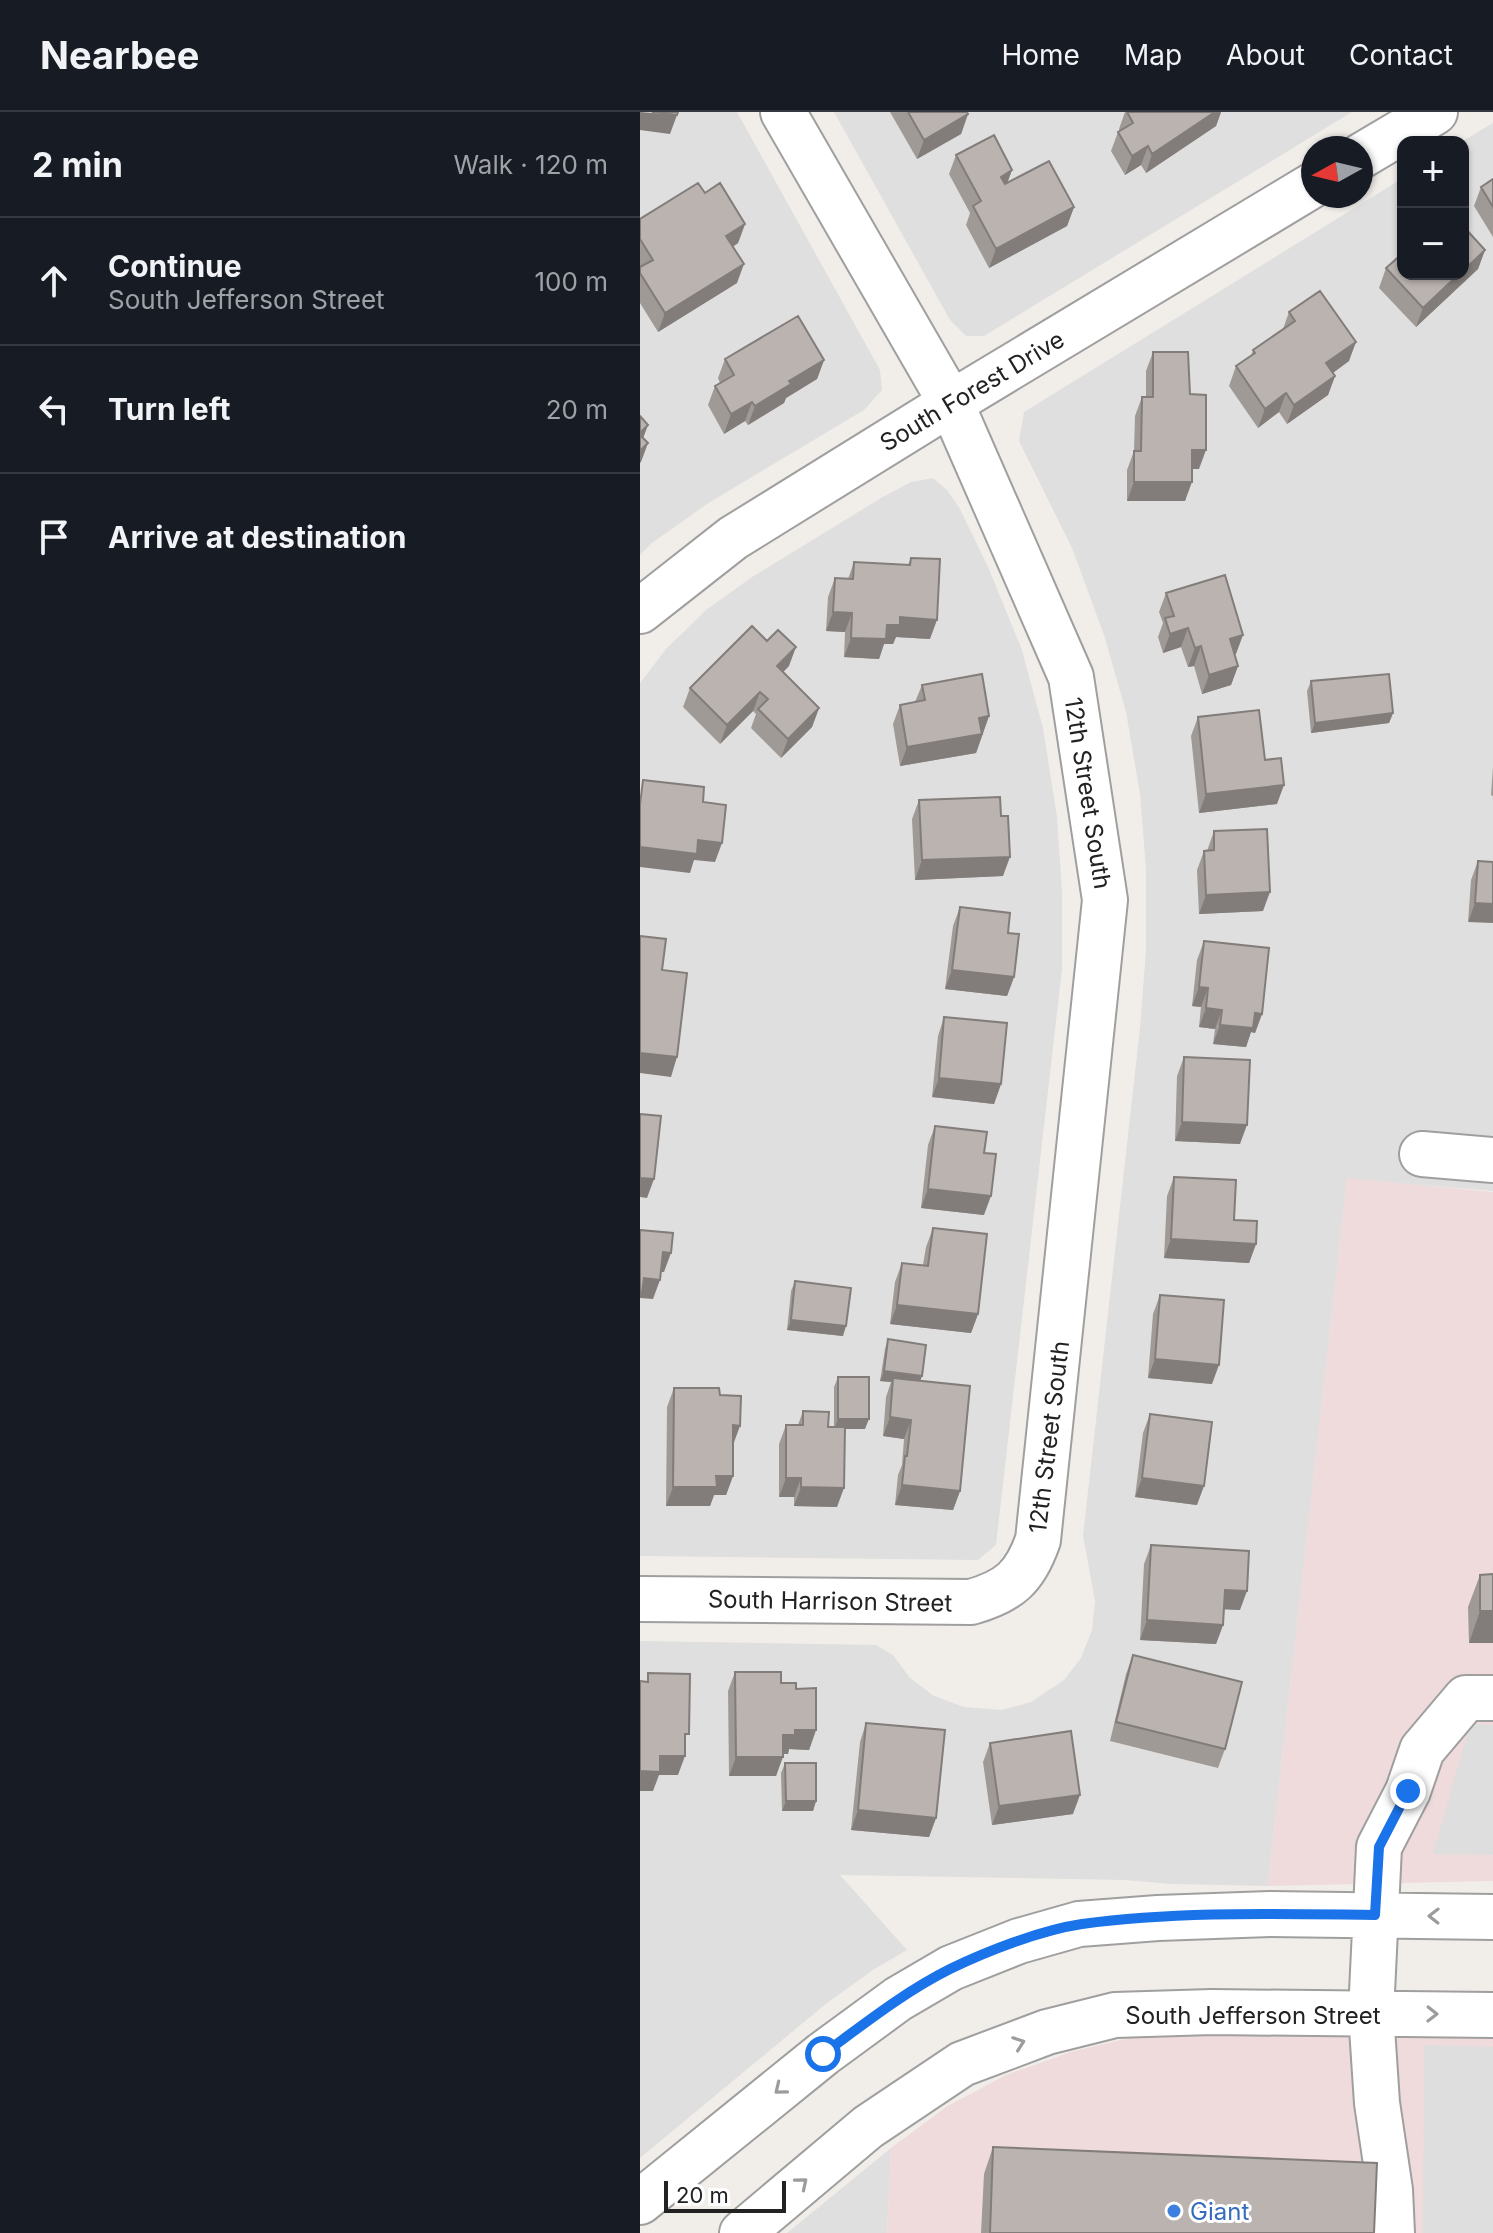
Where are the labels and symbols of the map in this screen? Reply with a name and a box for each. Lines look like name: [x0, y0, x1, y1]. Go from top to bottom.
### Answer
north arrow: [1301, 136, 1373, 208]
street label: South Forest Drive: [875, 325, 1069, 457]
street label: 12th Street South: [1059, 695, 1117, 891]
street label: 12th Street South: [1023, 1339, 1075, 1535]
street label: South Harrison Street: [708, 1584, 953, 1618]
route end: [1390, 1773, 1426, 1809]
one-way arrow: [1427, 1907, 1440, 1924]
street label: South Jefferson Street: [1125, 2001, 1381, 2030]
one-way arrow: [1426, 2005, 1439, 2023]
route start: [805, 2036, 841, 2072]
one-way arrow: [1011, 2036, 1025, 2053]
one-way arrow: [775, 2079, 790, 2094]
scale bar: [664, 2177, 786, 2213]
one-way arrow: [793, 2178, 807, 2193]
place label: Giant: [1190, 2197, 1249, 2226]
marker: Giant: [1165, 2202, 1183, 2220]

